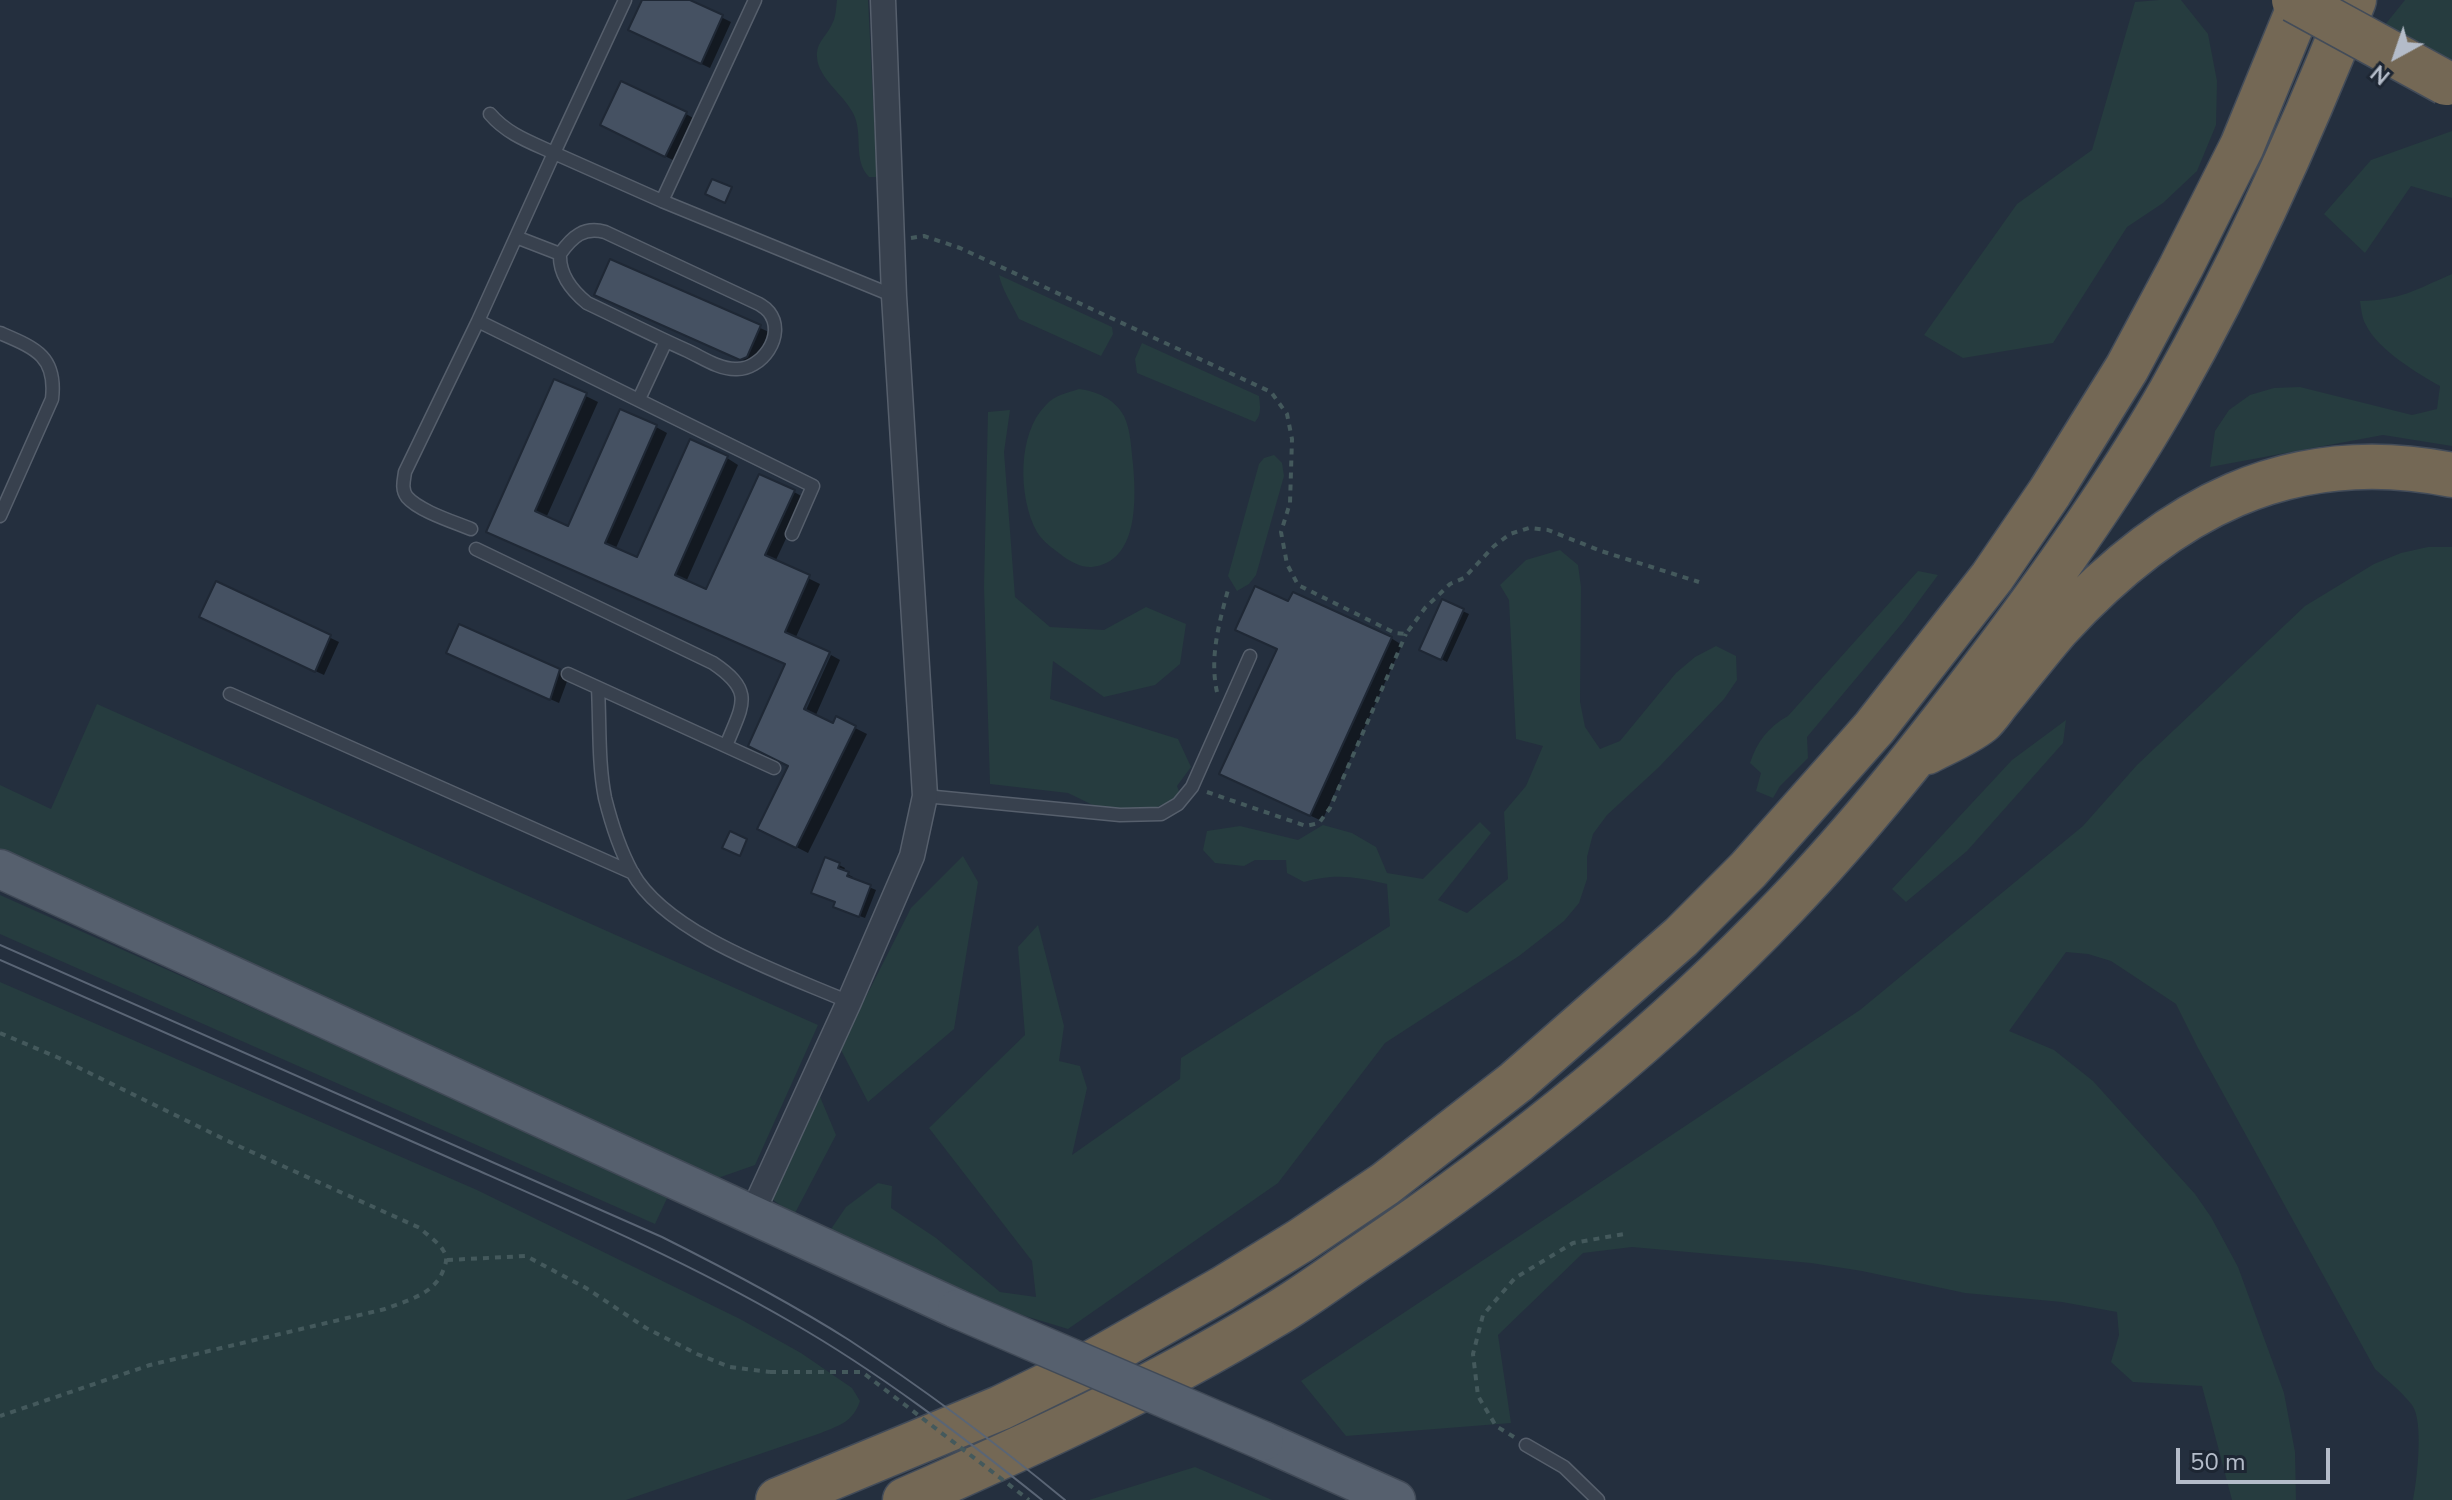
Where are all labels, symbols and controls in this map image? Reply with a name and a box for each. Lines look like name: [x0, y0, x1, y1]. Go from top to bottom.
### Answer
north arrow: [2356, 16, 2436, 96]
text: N: [2365, 58, 2397, 91]
scale bar: [2180, 1432, 2334, 1482]
text: 50 m: [2190, 1446, 2246, 1478]

